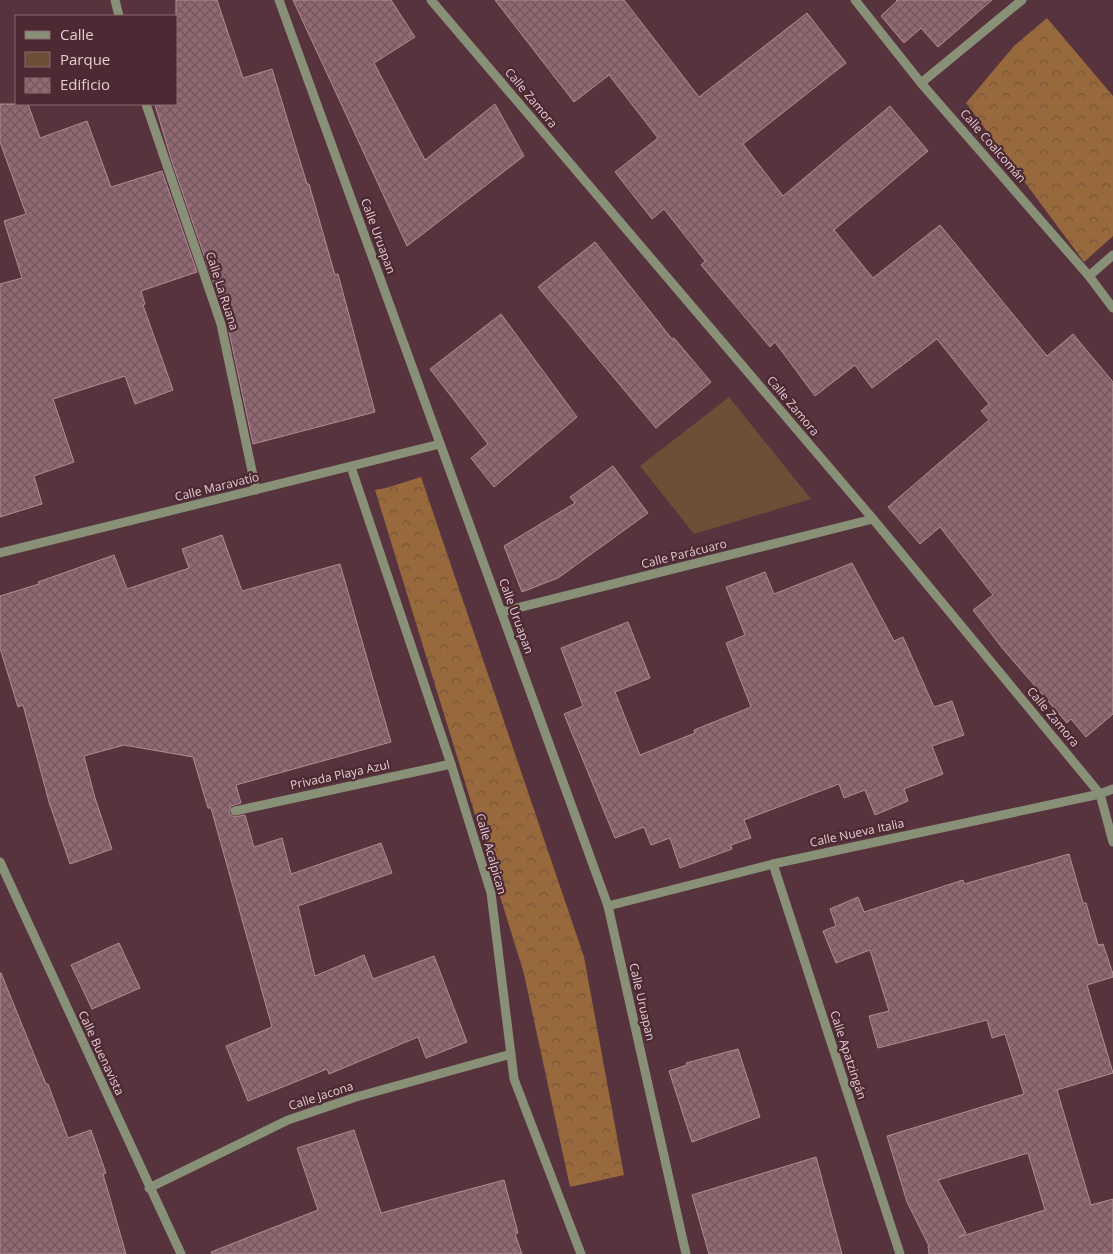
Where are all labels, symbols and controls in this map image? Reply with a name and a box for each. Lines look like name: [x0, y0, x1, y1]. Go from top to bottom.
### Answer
legend: [15, 15, 178, 105]
text: Calle: [60, 24, 94, 44]
text: Parque: [60, 49, 110, 69]
street label: Calle Zamora: [501, 64, 562, 131]
text: Edificio: [60, 74, 110, 94]
street label: Calle Coalcomán: [957, 105, 1030, 186]
street label: Calle Uruapan: [357, 196, 400, 276]
street label: Calle La Ruana: [202, 249, 243, 332]
street label: Calle Zamora: [763, 372, 824, 439]
street label: Calle Maravatío: [173, 468, 261, 505]
street label: Calle Parácuaro: [639, 535, 728, 572]
street label: Calle Uruapan: [495, 576, 538, 656]
street label: Calle Zamora: [1023, 683, 1084, 750]
street label: Privada Playa Azul: [289, 756, 391, 793]
street label: Calle Acalpican: [472, 811, 511, 896]
street label: Calle Nueva Italia: [808, 814, 906, 851]
street label: Calle Uruapan: [625, 961, 660, 1042]
street label: Calle Buenavista: [74, 1008, 129, 1098]
street label: Calle Apatzingán: [826, 1008, 871, 1101]
street label: Calle Jacona: [286, 1077, 355, 1114]

